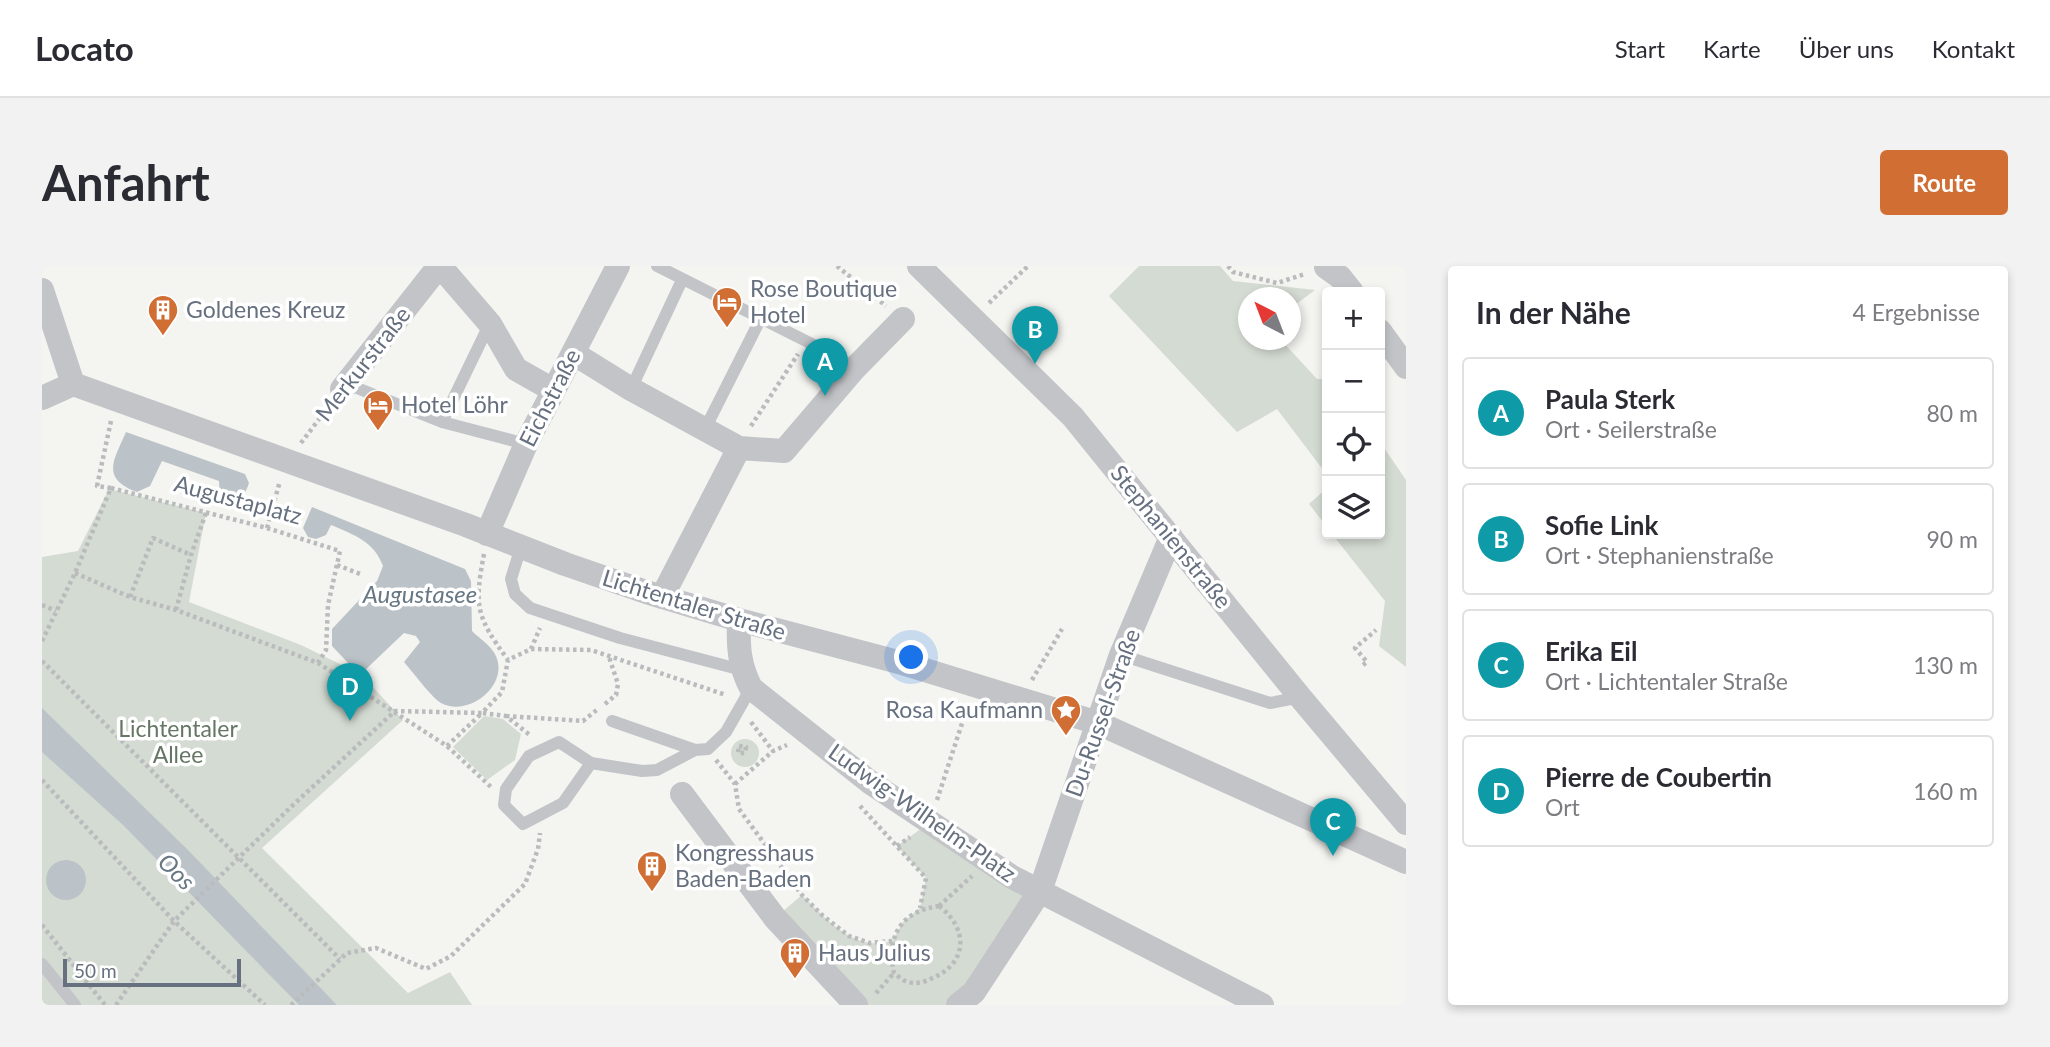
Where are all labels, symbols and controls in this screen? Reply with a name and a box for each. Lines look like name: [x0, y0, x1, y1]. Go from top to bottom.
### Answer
text: Locato: [35, 28, 134, 68]
text: Start: [1615, 34, 1665, 63]
text: Karte: [1703, 34, 1761, 63]
text: Über uns: [1799, 34, 1894, 63]
text: Kontakt: [1932, 34, 2015, 63]
button: Route: [1880, 150, 2008, 215]
text: Anfahrt: [42, 153, 210, 211]
place label: Rose Boutique Hotel: [750, 274, 897, 328]
hotel icon: Rose Boutique Hotel: [710, 285, 744, 329]
north arrow: [1238, 287, 1301, 350]
map controls: [1322, 287, 1385, 539]
button: +: [1322, 287, 1385, 350]
building icon: Goldenes Kreuz: [146, 293, 180, 337]
text: In der Nähe: [1476, 294, 1631, 330]
place label: Goldenes Kreuz: [186, 295, 345, 323]
text: 4 Ergebnisse: [1852, 298, 1980, 326]
street label: Merkurstraße: [309, 301, 416, 426]
pin: B: [1012, 306, 1058, 364]
pin: A: [802, 338, 848, 396]
street label: Eichstraße: [513, 344, 586, 451]
button: −: [1322, 350, 1385, 413]
text: Paula Sterk: [1545, 383, 1675, 415]
hotel icon: Hotel Löhr: [361, 388, 395, 432]
place label: Hotel Löhr: [401, 390, 509, 418]
text: A: [1493, 399, 1509, 427]
text: 80 m: [1927, 399, 1978, 427]
button: locate: [1322, 413, 1385, 476]
text: Ort · Seilerstraße: [1545, 415, 1717, 443]
street label: Stephanienstraße: [1105, 459, 1238, 614]
street label: Augustaplatz: [171, 469, 305, 529]
button: layers: [1322, 476, 1385, 539]
text: Sofie Link: [1545, 509, 1658, 541]
text: B: [1493, 525, 1509, 553]
text: 90 m: [1927, 525, 1978, 553]
text: Ort · Stephanienstraße: [1545, 541, 1774, 569]
street label: Lichtentaler Straße: [599, 563, 789, 645]
water label: Augustasee: [362, 579, 477, 608]
street label: Du-Russel-Straße: [1059, 625, 1145, 801]
text: Erika Eil: [1545, 635, 1637, 667]
your location: [894, 640, 928, 674]
text: C: [1493, 651, 1509, 679]
text: 130 m: [1913, 651, 1978, 679]
pin: D: [327, 663, 373, 721]
text: Ort · Lichtentaler Straße: [1545, 667, 1788, 695]
place icon: Rosa Kaufmann: [1049, 693, 1083, 737]
place label: Rosa Kaufmann: [886, 695, 1043, 723]
park label: Lichtentaler Allee: [118, 714, 238, 768]
street label: Ludwig-Wilhelm-Platz: [824, 737, 1022, 887]
text: Pierre de Coubertin: [1545, 761, 1772, 793]
text: D: [1492, 777, 1510, 805]
text: 160 m: [1913, 777, 1978, 805]
text: Ort: [1545, 793, 1580, 821]
pin: C: [1310, 798, 1356, 856]
place label: Kongresshaus Baden-Baden: [675, 838, 814, 892]
water label: Oos: [153, 847, 202, 896]
building icon: Kongresshaus Baden-Baden: [635, 849, 669, 893]
building icon: Haus Julius: [778, 936, 812, 980]
place label: Haus Julius: [818, 938, 931, 966]
scale bar: [63, 956, 242, 988]
text: 50 m: [74, 959, 117, 982]

